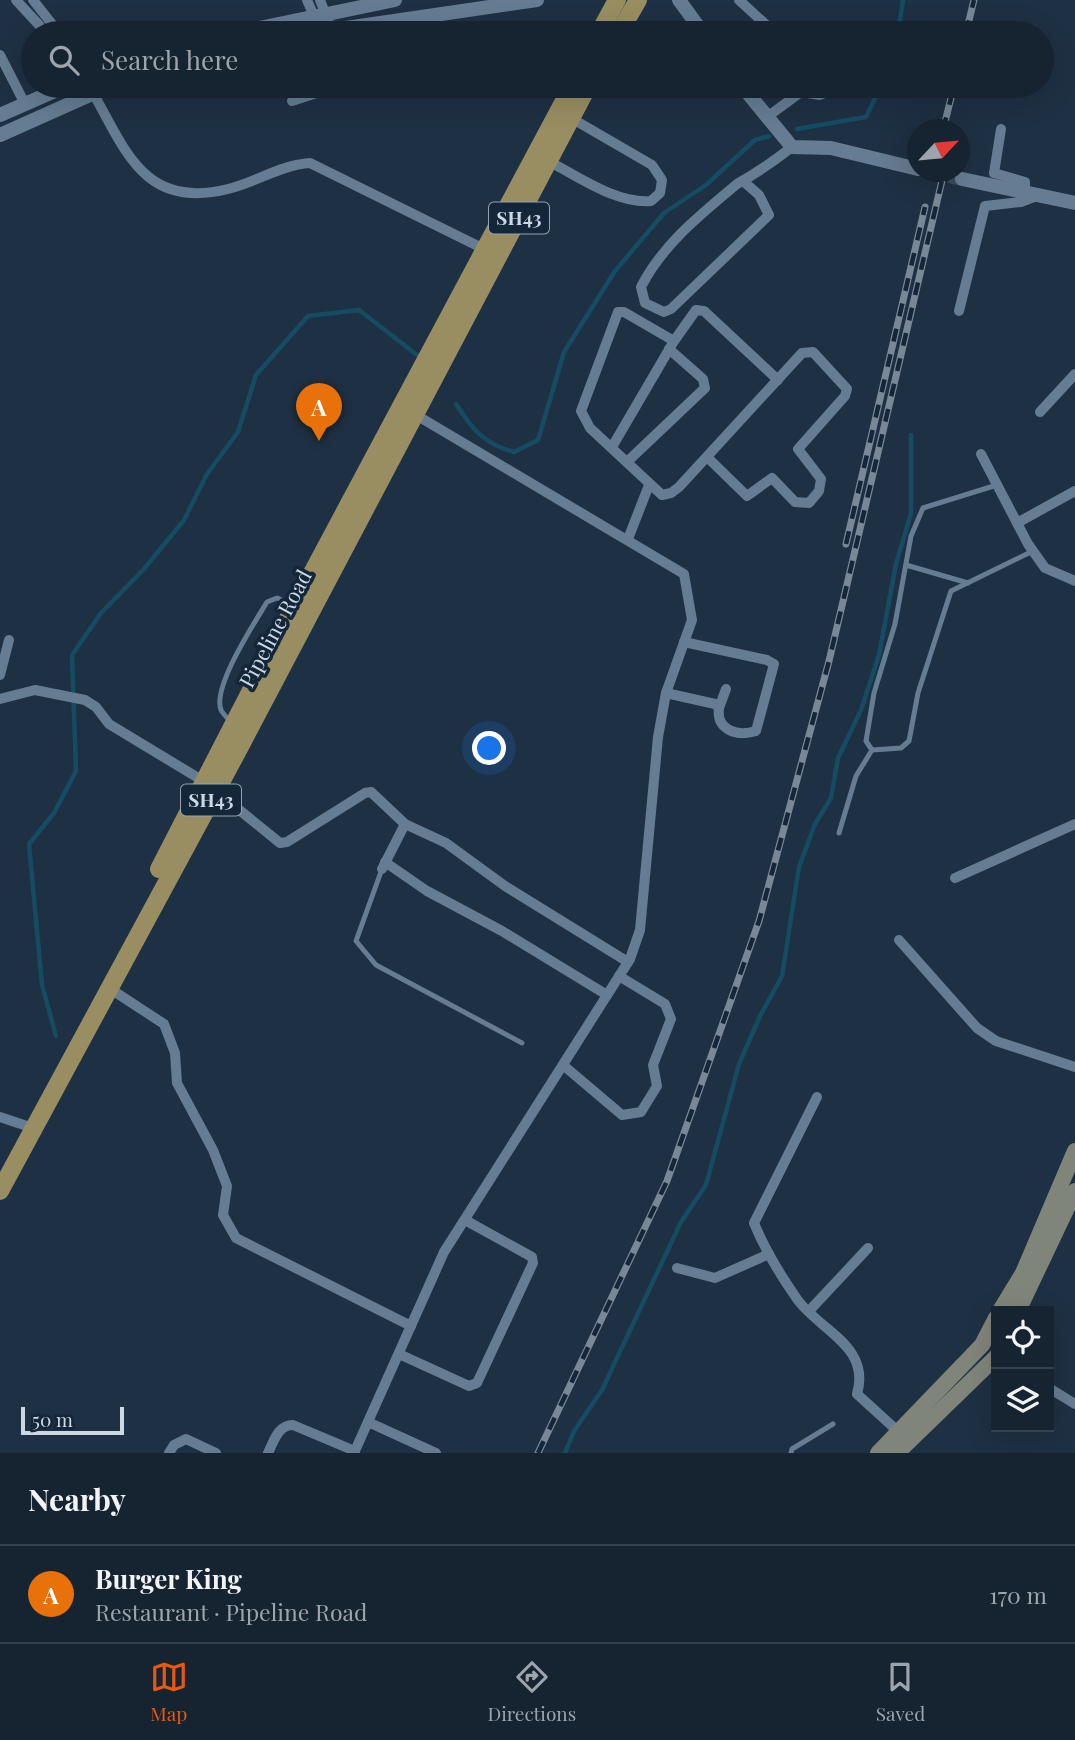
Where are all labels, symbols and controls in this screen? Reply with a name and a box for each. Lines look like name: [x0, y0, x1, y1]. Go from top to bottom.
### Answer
search box: [21, 21, 1054, 98]
icon: search: [45, 41, 83, 79]
text: Search here: [101, 42, 238, 77]
north arrow: [907, 119, 970, 182]
road number: SH43: [489, 202, 549, 233]
pin: A: [296, 383, 342, 441]
street label: Pipeline Road: [231, 564, 317, 692]
your location: [472, 731, 506, 765]
road number: SH43: [181, 785, 241, 816]
map controls: [991, 1306, 1054, 1432]
button: locate: [991, 1306, 1054, 1369]
button: layers: [991, 1369, 1054, 1432]
scale bar: [21, 1404, 124, 1436]
text: 50 m: [32, 1406, 73, 1432]
text: Nearby: [28, 1479, 126, 1519]
text: Burger King: [95, 1561, 242, 1596]
text: A: [43, 1579, 59, 1610]
text: 170 m: [989, 1579, 1047, 1610]
text: Restaurant · Pipeline Road: [95, 1596, 367, 1627]
tab: Map: [150, 1658, 188, 1726]
tab: Directions: [487, 1658, 576, 1726]
tab: Saved: [876, 1658, 925, 1726]

